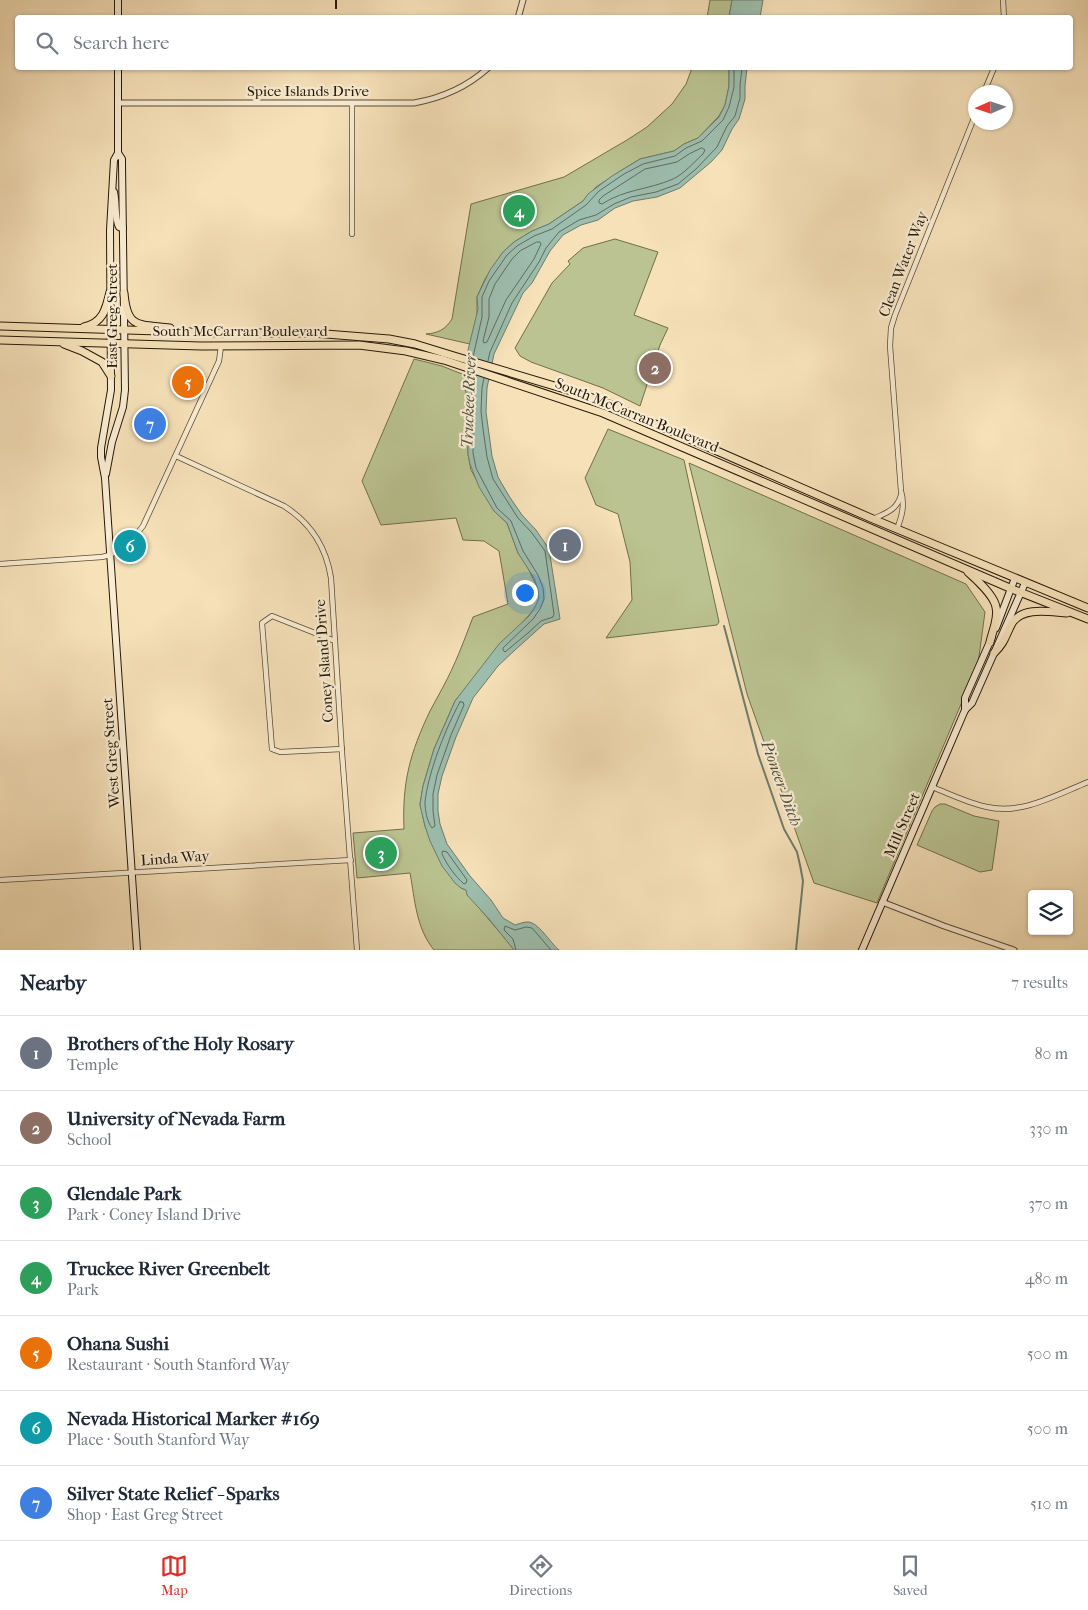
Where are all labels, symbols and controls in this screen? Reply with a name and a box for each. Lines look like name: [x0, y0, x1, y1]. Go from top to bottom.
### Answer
search box: [15, 15, 1073, 70]
icon: search: [33, 29, 61, 57]
text: Search here: [73, 32, 169, 54]
street label: Spice Islands Drive: [247, 82, 370, 100]
north arrow: [968, 85, 1013, 130]
pin: 4: [503, 192, 535, 230]
street label: Clean Water Way: [875, 208, 932, 319]
street label: East Greg Street: [103, 263, 121, 369]
street label: South McCarran Boulevard: [152, 322, 328, 340]
pin: 2: [639, 349, 671, 387]
water label: Truckee River: [457, 351, 480, 449]
pin: 5: [172, 363, 204, 401]
street label: South McCarran Boulevard: [552, 374, 722, 456]
pin: 7: [134, 405, 166, 443]
pin: 1: [549, 526, 581, 564]
pin: 6: [114, 527, 146, 565]
your location: [512, 580, 538, 606]
street label: Coney Island Drive: [311, 598, 337, 723]
street label: West Greg Street: [98, 697, 124, 810]
water label: Pioneer Ditch: [757, 737, 806, 829]
street label: Mill Street: [880, 789, 924, 860]
pin: 3: [365, 834, 397, 872]
street label: Linda Way: [140, 847, 211, 869]
map controls: [1028, 890, 1073, 935]
button: layers: [1028, 890, 1073, 935]
text: Nearby: [20, 971, 86, 995]
text: 7 results: [1011, 973, 1068, 992]
text: Brothers of the Holy Rosary: [67, 1033, 294, 1055]
text: 1: [33, 1044, 39, 1063]
text: 80 m: [1034, 1044, 1068, 1063]
text: Temple: [67, 1055, 118, 1074]
text: University of Nevada Farm: [67, 1108, 285, 1130]
text: 2: [32, 1119, 40, 1138]
text: 330 m: [1029, 1119, 1068, 1138]
text: School: [67, 1130, 112, 1149]
text: Glendale Park: [67, 1183, 181, 1205]
text: 3: [33, 1194, 39, 1213]
text: 370 m: [1028, 1194, 1068, 1213]
text: Park · Coney Island Drive: [67, 1205, 241, 1224]
text: Truckee River Greenbelt: [67, 1258, 270, 1280]
text: 4: [31, 1269, 41, 1288]
text: 480 m: [1025, 1269, 1068, 1288]
text: Park: [67, 1280, 99, 1299]
text: Ohana Sushi: [67, 1333, 169, 1355]
text: 5: [33, 1344, 39, 1363]
text: 500 m: [1027, 1344, 1068, 1363]
text: Restaurant · South Stanford Way: [67, 1355, 290, 1374]
text: Nevada Historical Marker #169: [67, 1408, 320, 1430]
text: 6: [32, 1419, 40, 1438]
text: 500 m: [1027, 1419, 1068, 1438]
text: Place · South Stanford Way: [67, 1430, 250, 1449]
text: Silver State Relief - Sparks: [67, 1483, 280, 1505]
text: 7: [32, 1494, 40, 1513]
text: 510 m: [1030, 1494, 1068, 1513]
text: Shop · East Greg Street: [67, 1505, 223, 1524]
tab: Map: [160, 1552, 188, 1599]
tab: Directions: [509, 1552, 572, 1599]
tab: Saved: [893, 1552, 928, 1599]

